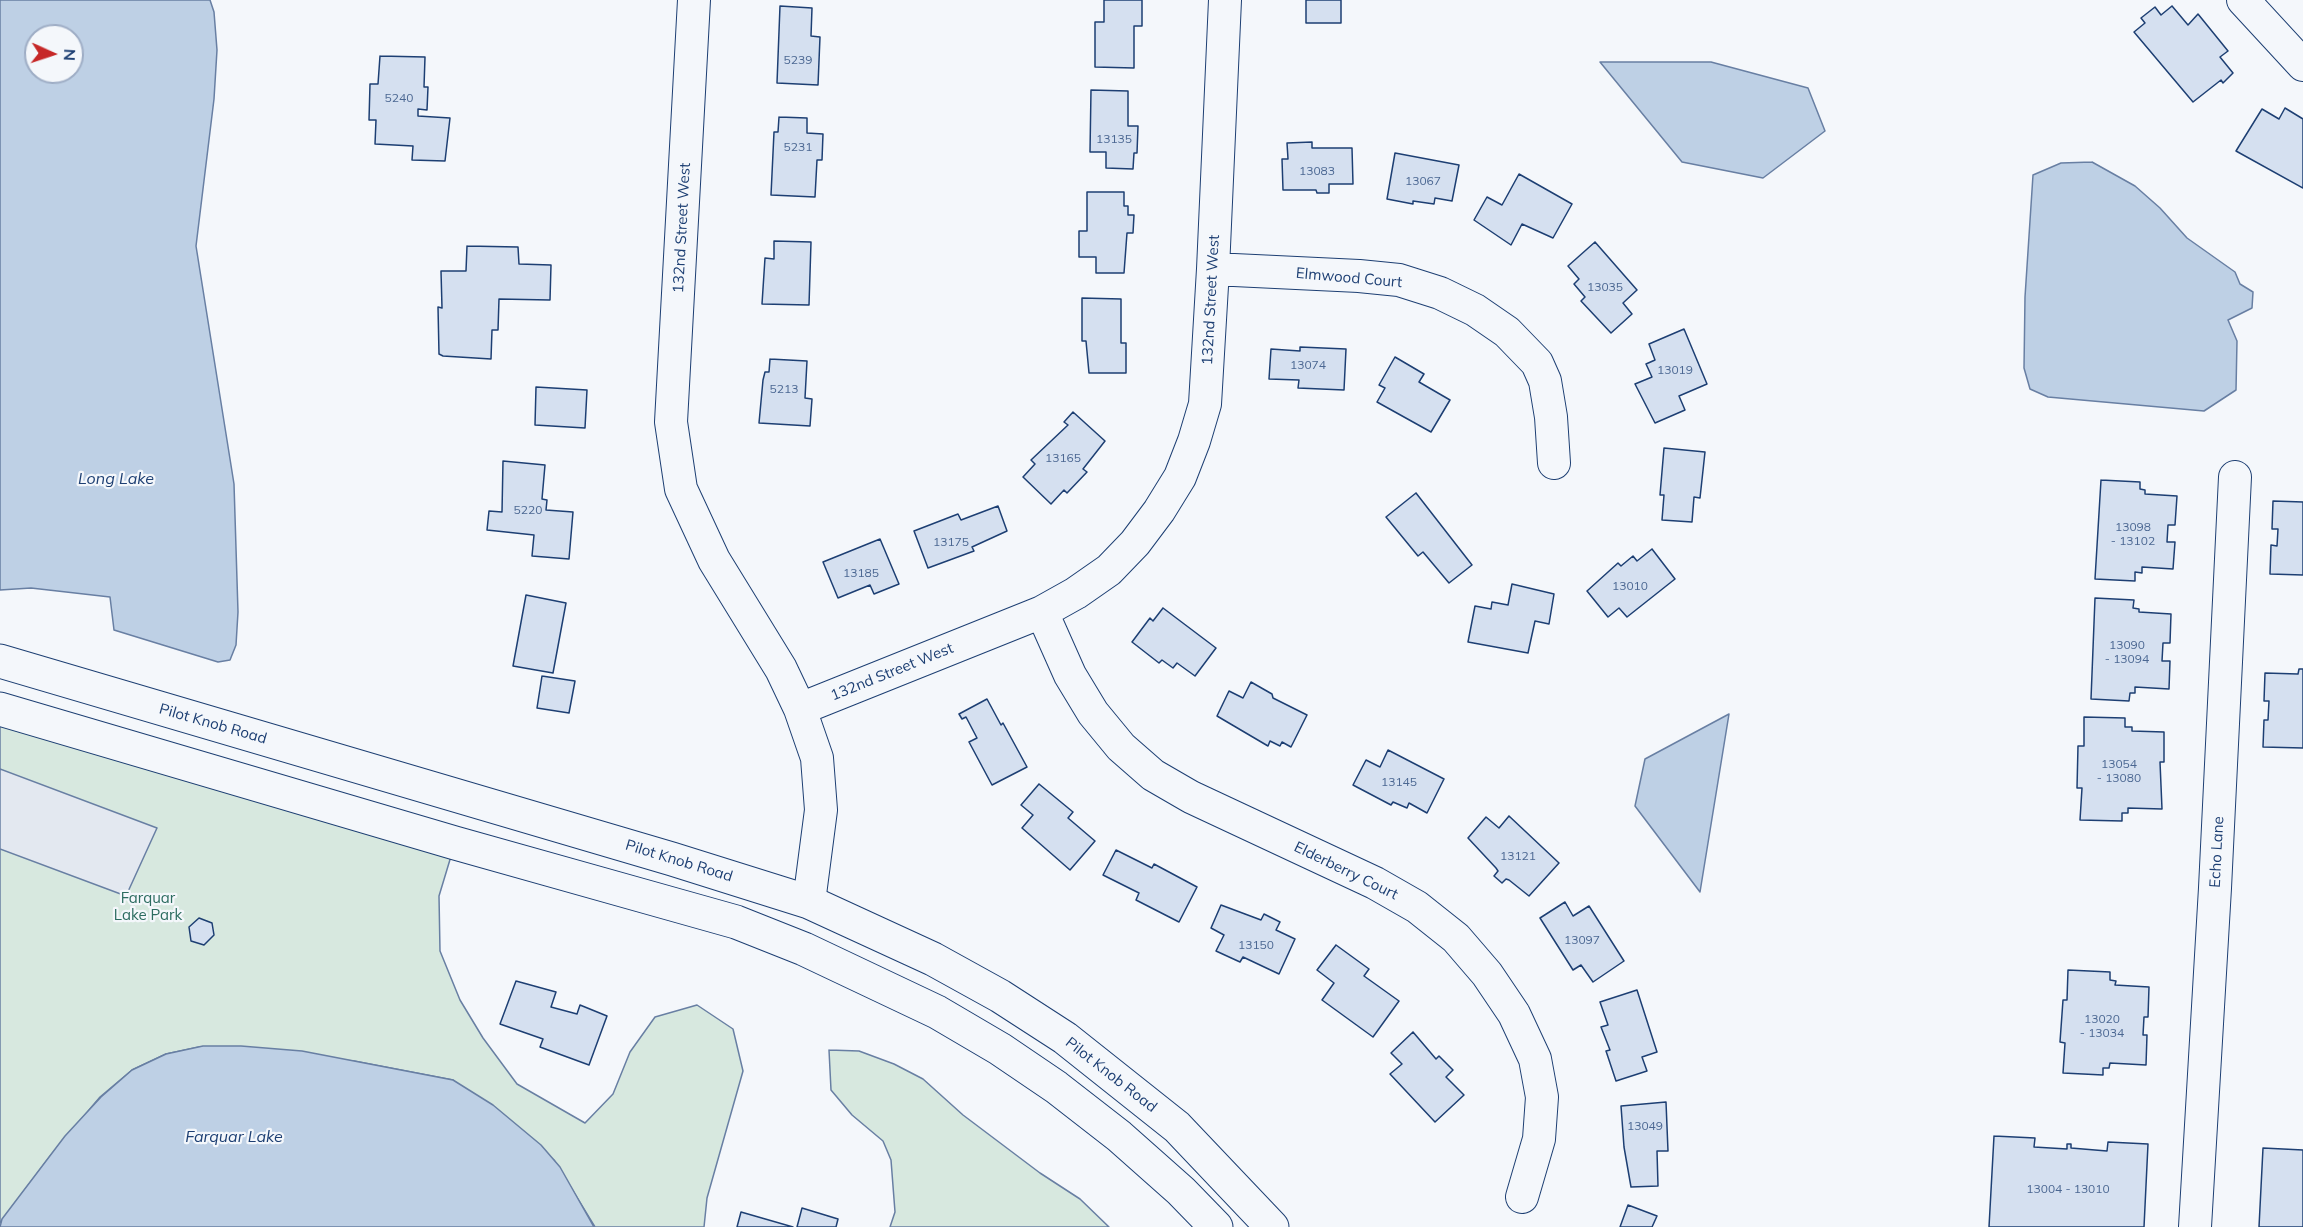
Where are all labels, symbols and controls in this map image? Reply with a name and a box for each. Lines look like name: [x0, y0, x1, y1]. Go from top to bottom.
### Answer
north arrow: [24, 24, 84, 84]
text: N: [60, 48, 80, 61]
house number: 5239: [784, 53, 812, 67]
house number: 5240: [385, 91, 413, 105]
house number: 13135: [1096, 132, 1132, 146]
house number: 5231: [784, 140, 812, 154]
street label: 132nd Street West: [670, 162, 694, 294]
house number: 13083: [1299, 164, 1335, 178]
house number: 13067: [1405, 174, 1441, 188]
street label: 132nd Street West: [1199, 234, 1223, 366]
street label: Elmwood Court: [1295, 264, 1403, 292]
house number: 13035: [1587, 280, 1623, 294]
house number: 13074: [1290, 358, 1326, 372]
house number: 13019: [1657, 363, 1693, 377]
house number: 5213: [770, 382, 798, 396]
house number: 13165: [1045, 451, 1081, 465]
water label: Long Lake: [78, 469, 154, 489]
house number: 5220: [514, 503, 542, 517]
house number: 13098 - 13102: [2111, 520, 2155, 548]
house number: 13175: [933, 535, 969, 549]
house number: 13185: [843, 566, 879, 580]
house number: 13010: [1612, 579, 1648, 593]
house number: 13090 - 13094: [2105, 638, 2149, 666]
street label: 132nd Street West: [828, 639, 956, 705]
street label: Pilot Knob Road: [157, 700, 269, 748]
house number: 13054 - 13080: [2097, 757, 2141, 785]
house number: 13145: [1381, 775, 1417, 789]
street label: Echo Lane: [2206, 816, 2228, 888]
street label: Pilot Knob Road: [623, 836, 735, 886]
street label: Elderberry Court: [1291, 838, 1401, 904]
house number: 13121: [1500, 849, 1536, 863]
park label: Farquar Lake Park: [114, 889, 182, 924]
house number: 13097: [1564, 933, 1600, 947]
house number: 13150: [1238, 938, 1274, 952]
house number: 13020 - 13034: [2080, 1012, 2124, 1040]
street label: Pilot Knob Road: [1062, 1034, 1160, 1116]
house number: 13049: [1627, 1119, 1663, 1133]
water label: Farquar Lake: [185, 1127, 283, 1147]
house number: 13004 - 13010: [2026, 1182, 2110, 1196]

